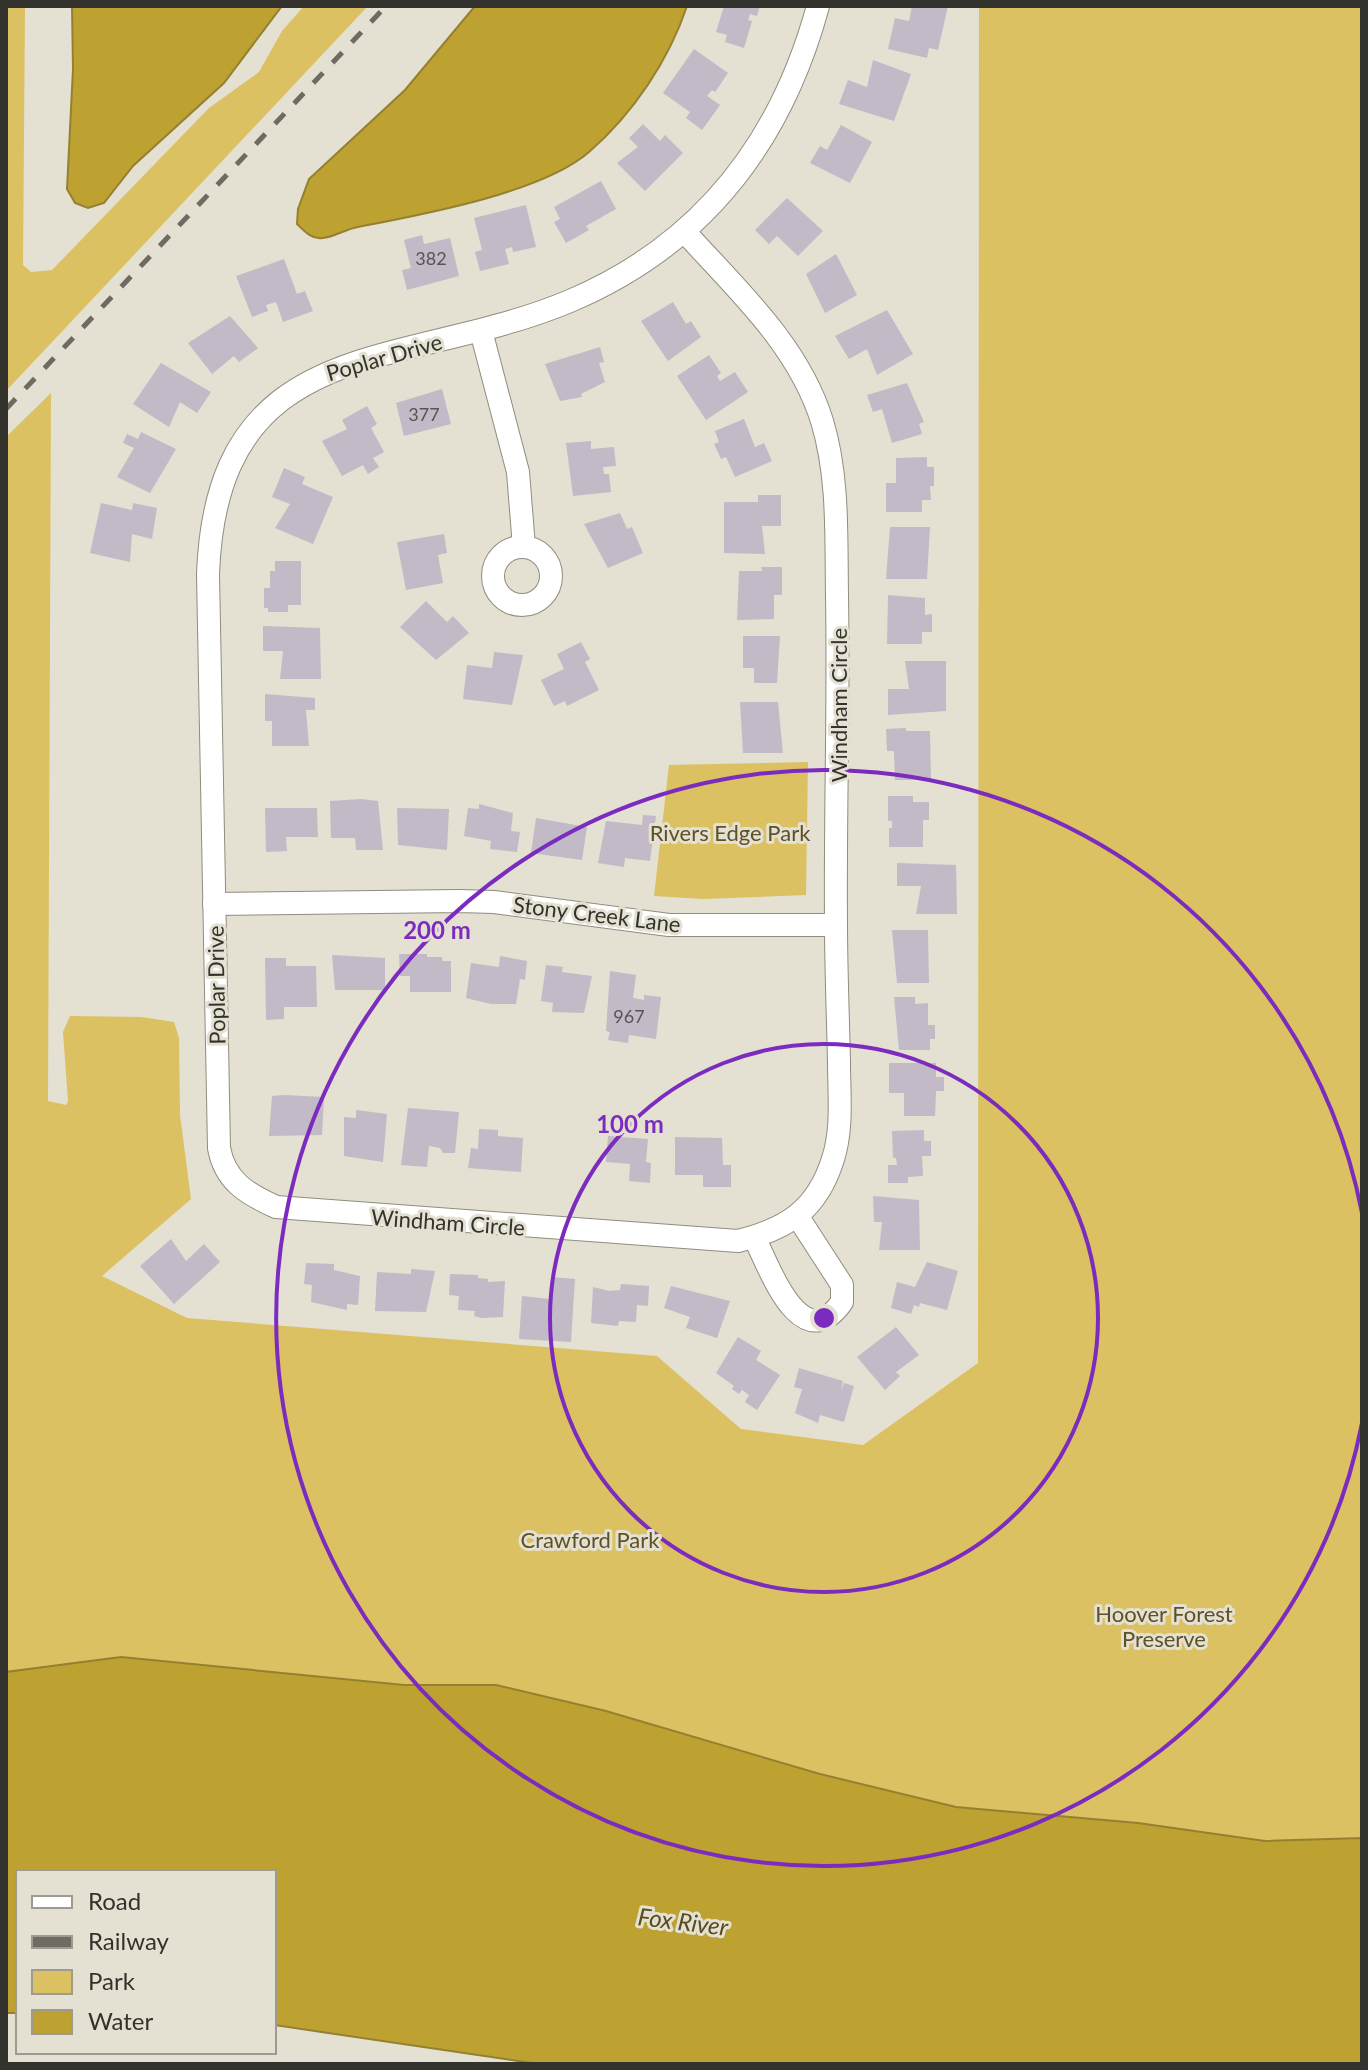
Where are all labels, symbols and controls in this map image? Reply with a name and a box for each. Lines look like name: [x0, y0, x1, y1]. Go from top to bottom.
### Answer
house number: 382: [415, 247, 447, 269]
street label: Poplar Drive: [323, 328, 445, 386]
house number: 377: [408, 403, 440, 425]
street label: Windham Circle: [825, 628, 852, 782]
park label: Rivers Edge Park: [650, 819, 811, 846]
street label: Stony Creek Lane: [512, 890, 682, 938]
text: 200 m: [403, 915, 471, 944]
street label: Poplar Drive: [201, 925, 231, 1045]
house number: 967: [613, 1005, 645, 1027]
text: 100 m: [596, 1109, 664, 1138]
street label: Windham Circle: [370, 1203, 526, 1241]
centre of rings: [810, 1304, 838, 1332]
park label: Crawford Park: [521, 1526, 660, 1553]
park label: Hoover Forest Preserve: [1095, 1600, 1233, 1652]
legend: [16, 1870, 276, 2054]
text: Road: [88, 1886, 141, 1915]
water label: Fox River: [636, 1901, 731, 1941]
text: Railway: [88, 1926, 170, 1955]
text: Park: [88, 1966, 136, 1995]
text: Water: [88, 2006, 153, 2035]

